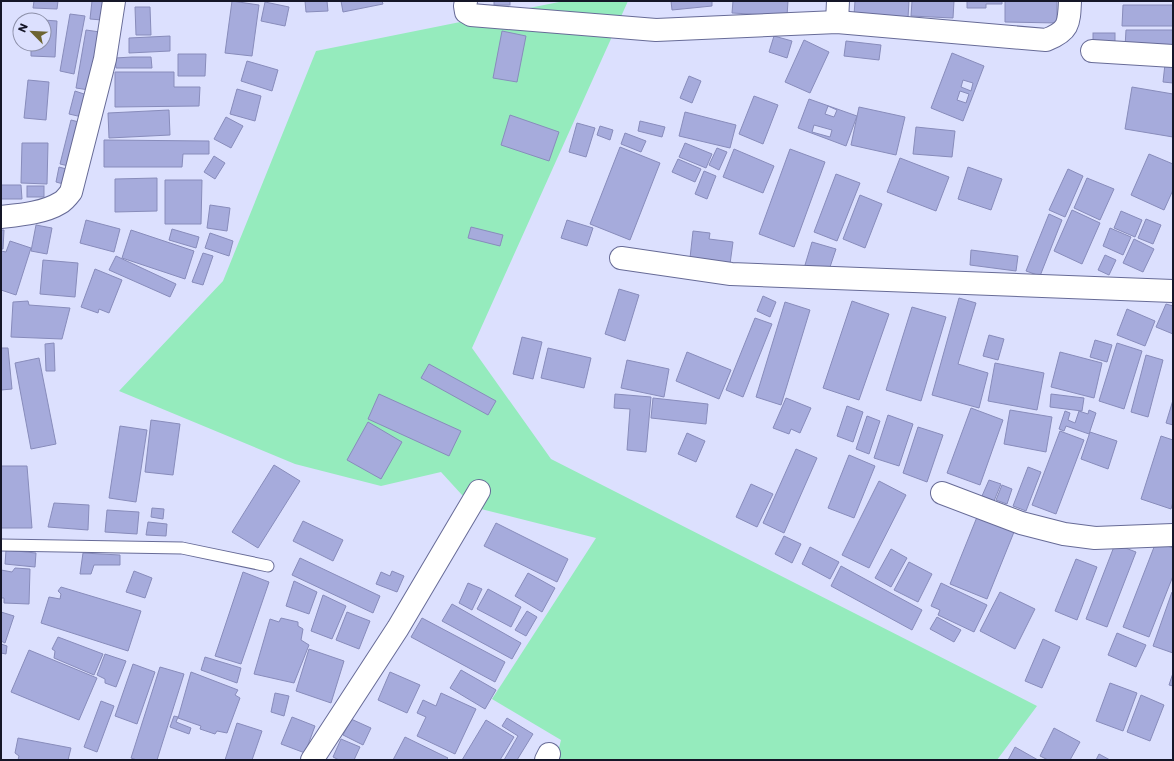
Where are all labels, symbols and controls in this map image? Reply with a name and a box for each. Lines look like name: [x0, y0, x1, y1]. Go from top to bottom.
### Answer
north arrow: [12, 12, 52, 52]
text: N: [14, 21, 32, 35]

